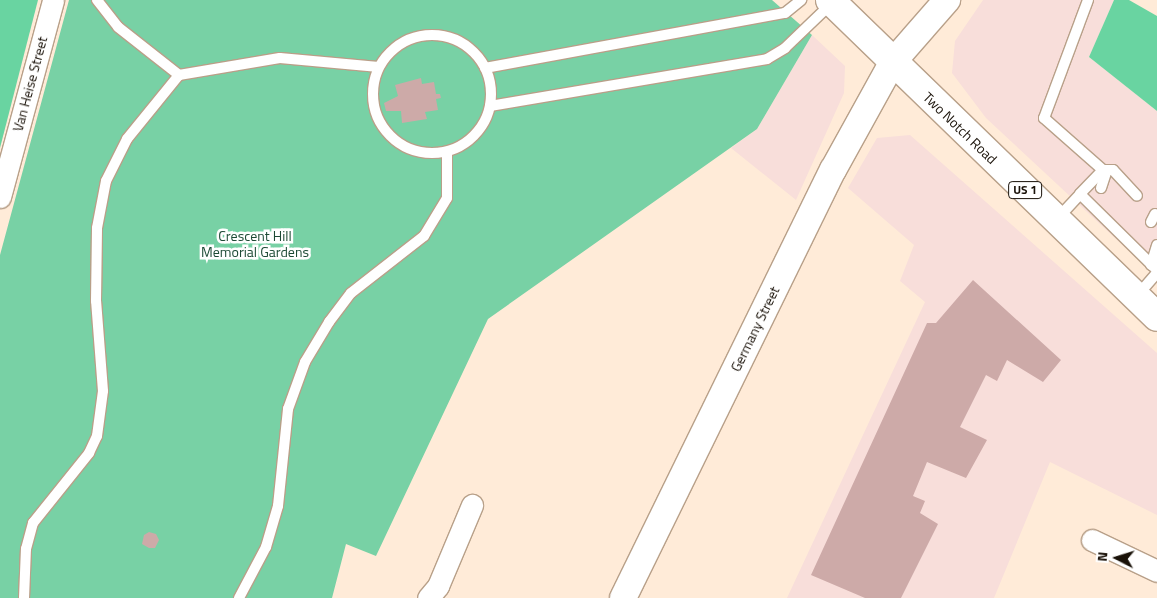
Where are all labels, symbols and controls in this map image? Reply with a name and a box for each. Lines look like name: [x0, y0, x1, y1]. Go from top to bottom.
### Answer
street label: Van Heise Street: [9, 35, 51, 133]
street label: Two Notch Road: [920, 89, 1000, 167]
road number: US 1: [1008, 180, 1042, 200]
park label: Crescent Hill Memorial Gardens: [201, 228, 309, 260]
street label: Germany Street: [727, 284, 783, 374]
north arrow: [1092, 533, 1142, 583]
text: N: [1091, 551, 1112, 562]

